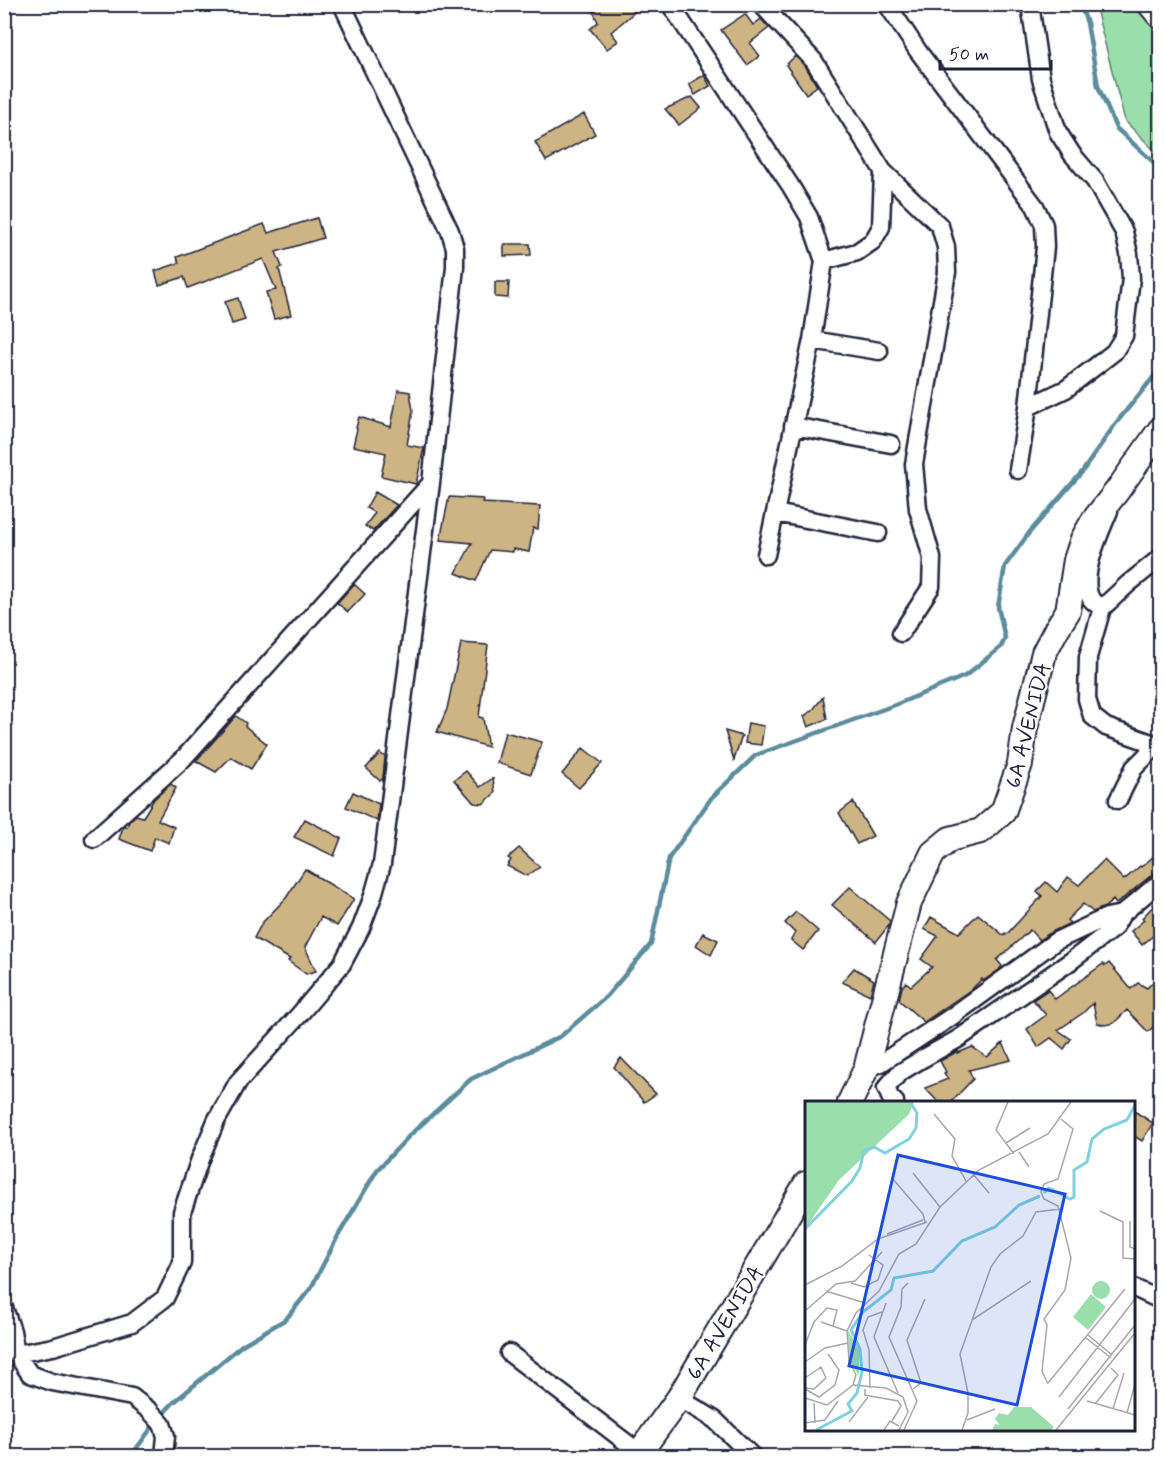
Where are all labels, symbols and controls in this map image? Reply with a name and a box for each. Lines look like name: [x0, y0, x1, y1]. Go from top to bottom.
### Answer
scale bar: [940, 33, 1051, 71]
text: 50 m: [949, 43, 989, 67]
street label: 6A AVENIDA: [1000, 660, 1058, 791]
inset map: [805, 1101, 1135, 1431]
street label: 6A AVENIDA: [681, 1261, 771, 1385]

